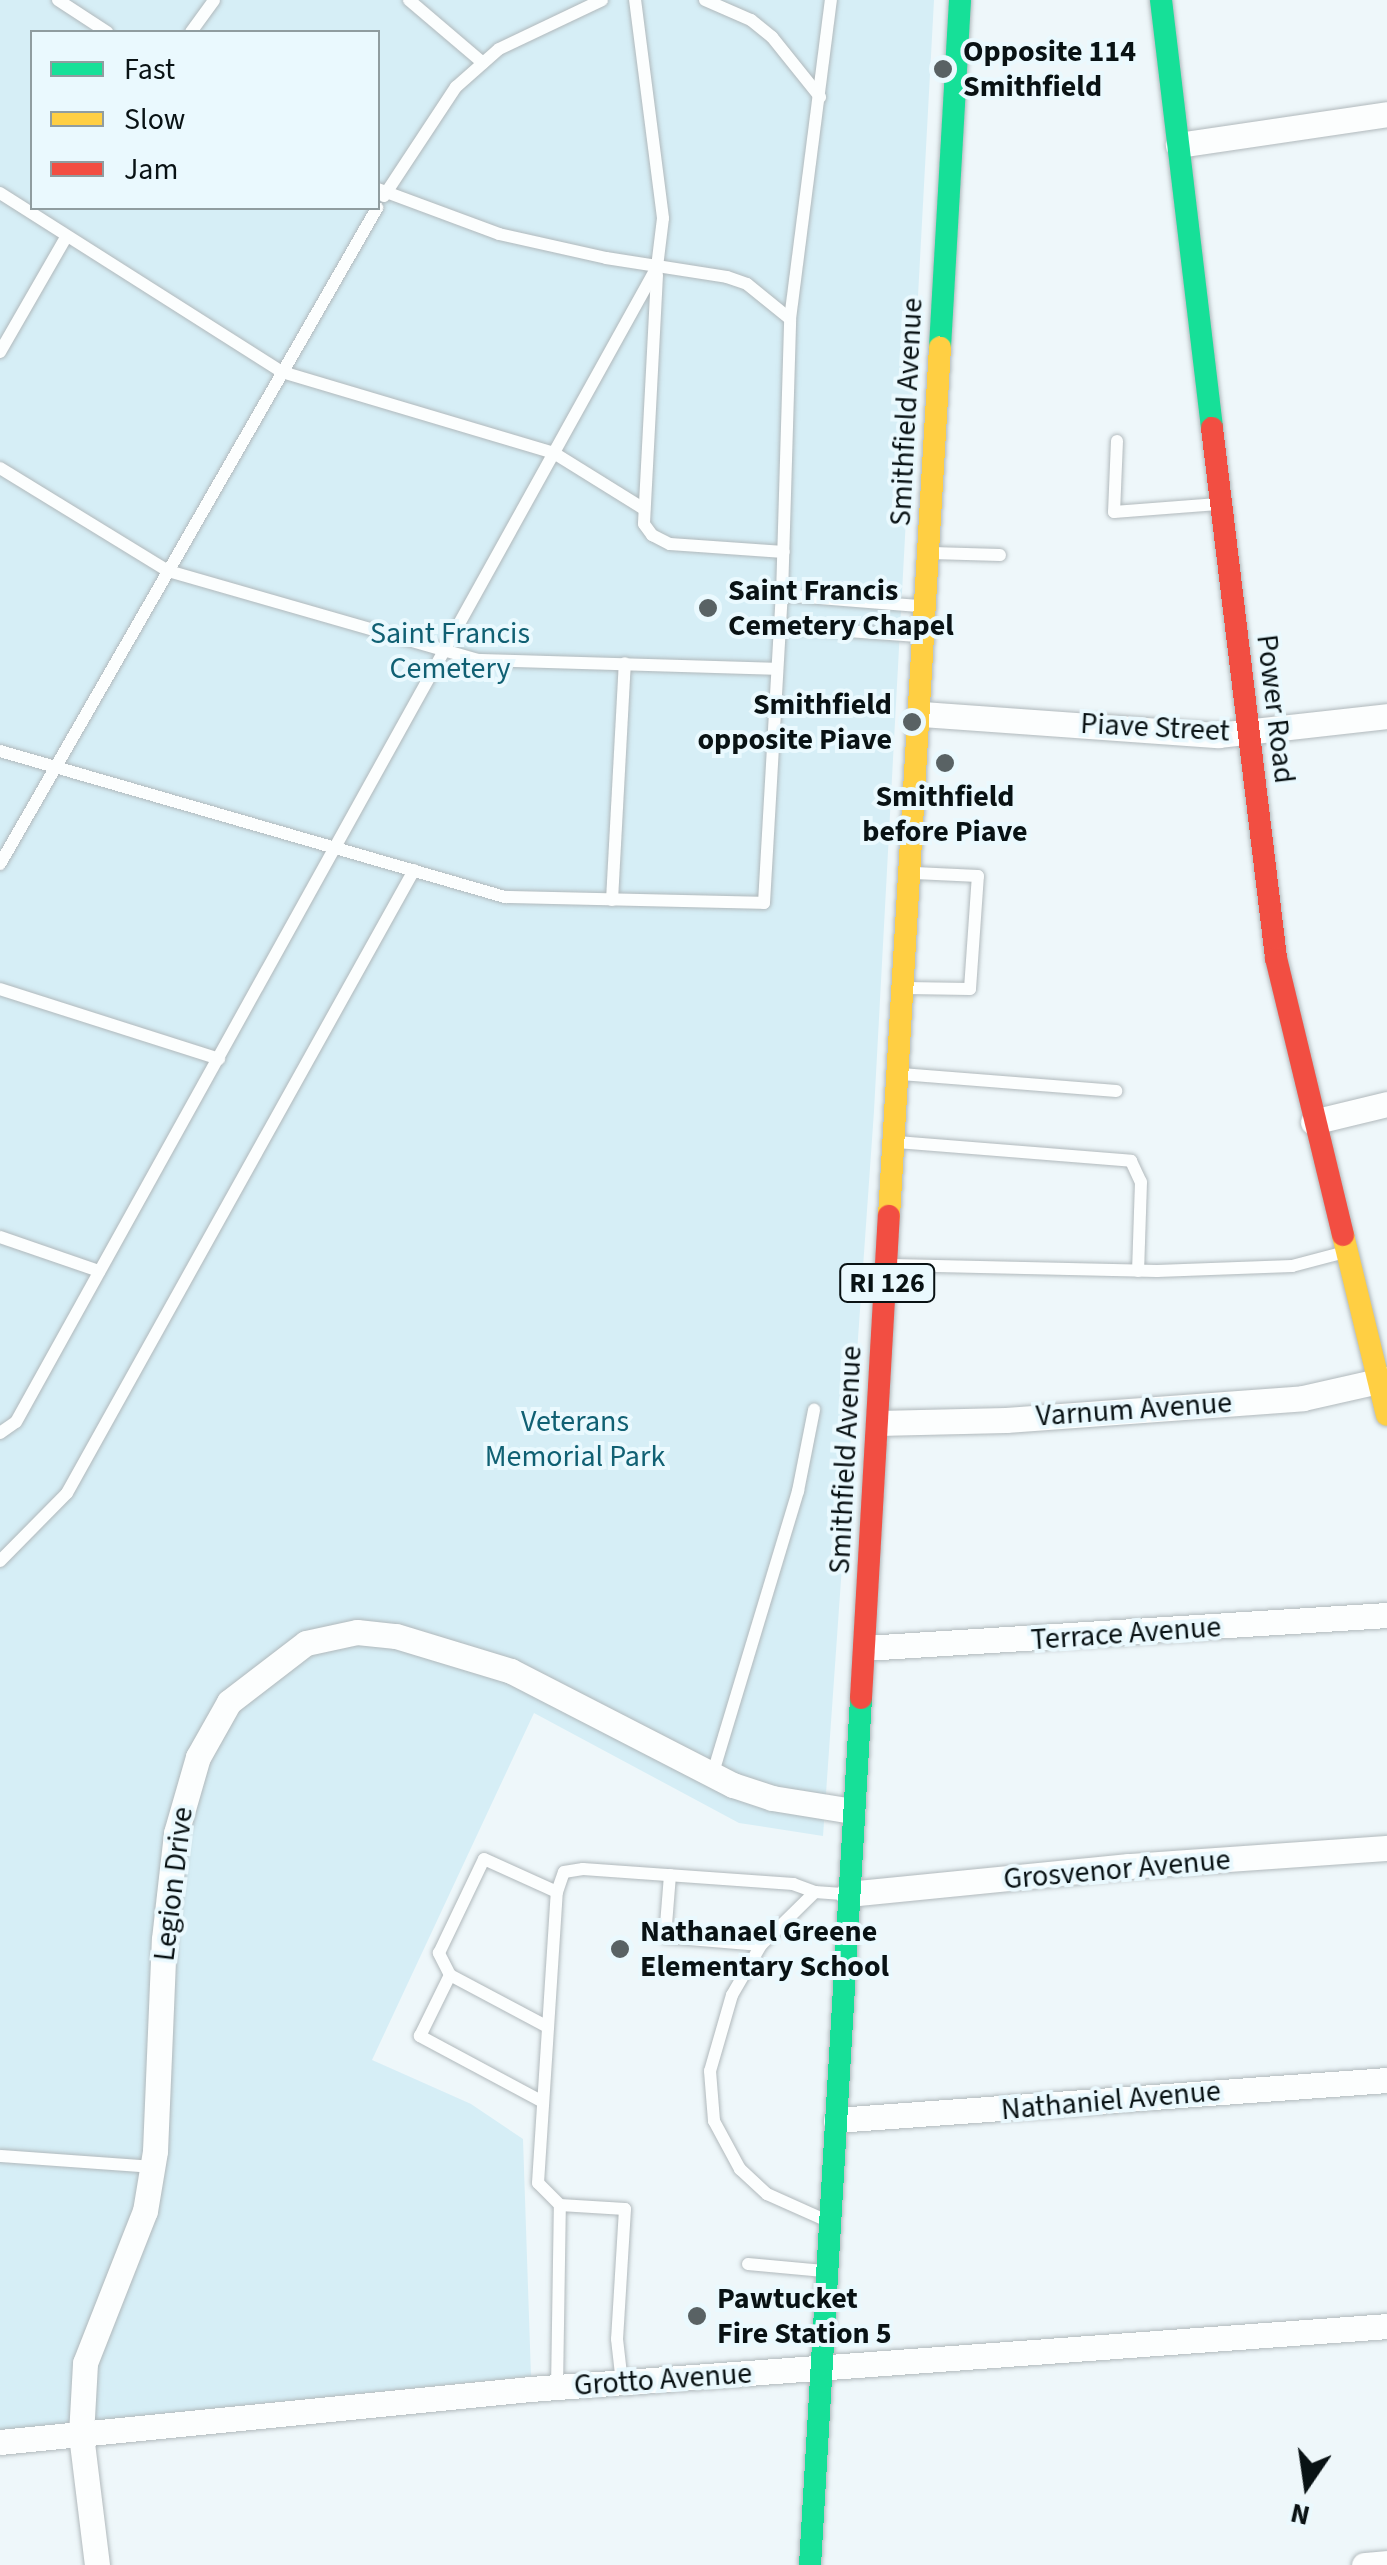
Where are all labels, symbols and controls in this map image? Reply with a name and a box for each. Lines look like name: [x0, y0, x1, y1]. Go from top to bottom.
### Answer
legend: [30, 30, 380, 210]
place label: Opposite 114 Smithfield: [963, 34, 1136, 104]
text: Fast: [124, 48, 175, 91]
marker: Opposite 114 Smithfield: [932, 58, 954, 80]
text: Slow: [124, 98, 185, 141]
text: Jam: [124, 148, 178, 191]
street label: Smithfield Avenue: [883, 297, 931, 527]
place label: Saint Francis Cemetery Chapel: [728, 573, 954, 644]
marker: Saint Francis Cemetery Chapel: [697, 597, 719, 619]
park label: Saint Francis Cemetery: [370, 616, 530, 686]
street label: Power Road: [1248, 633, 1302, 785]
place label: Smithfield opposite Piave: [697, 687, 892, 758]
street label: Piave Street: [1079, 706, 1231, 750]
marker: Smithfield opposite Piave: [901, 711, 923, 733]
marker: Smithfield before Piave: [934, 752, 956, 774]
place label: Smithfield before Piave: [862, 779, 1028, 850]
road number: RI 126: [837, 1260, 937, 1306]
street label: Smithfield Avenue: [822, 1345, 870, 1575]
street label: Varnum Avenue: [1035, 1385, 1233, 1435]
park label: Veterans Memorial Park: [485, 1404, 665, 1474]
street label: Terrace Avenue: [1030, 1609, 1222, 1659]
street label: Legion Drive: [147, 1805, 201, 1963]
street label: Grosvenor Avenue: [1002, 1842, 1232, 1898]
place label: Nathanael Greene Elementary School: [640, 1914, 889, 1984]
marker: Nathanael Greene Elementary School: [609, 1938, 631, 1960]
street label: Nathaniel Avenue: [1000, 2073, 1222, 2129]
place label: Pawtucket Fire Station 5: [717, 2281, 892, 2352]
marker: Pawtucket Fire Station 5: [686, 2305, 708, 2327]
street label: Grotto Avenue: [573, 2356, 753, 2404]
north arrow: [1257, 2435, 1357, 2535]
text: N: [1287, 2493, 1314, 2536]

